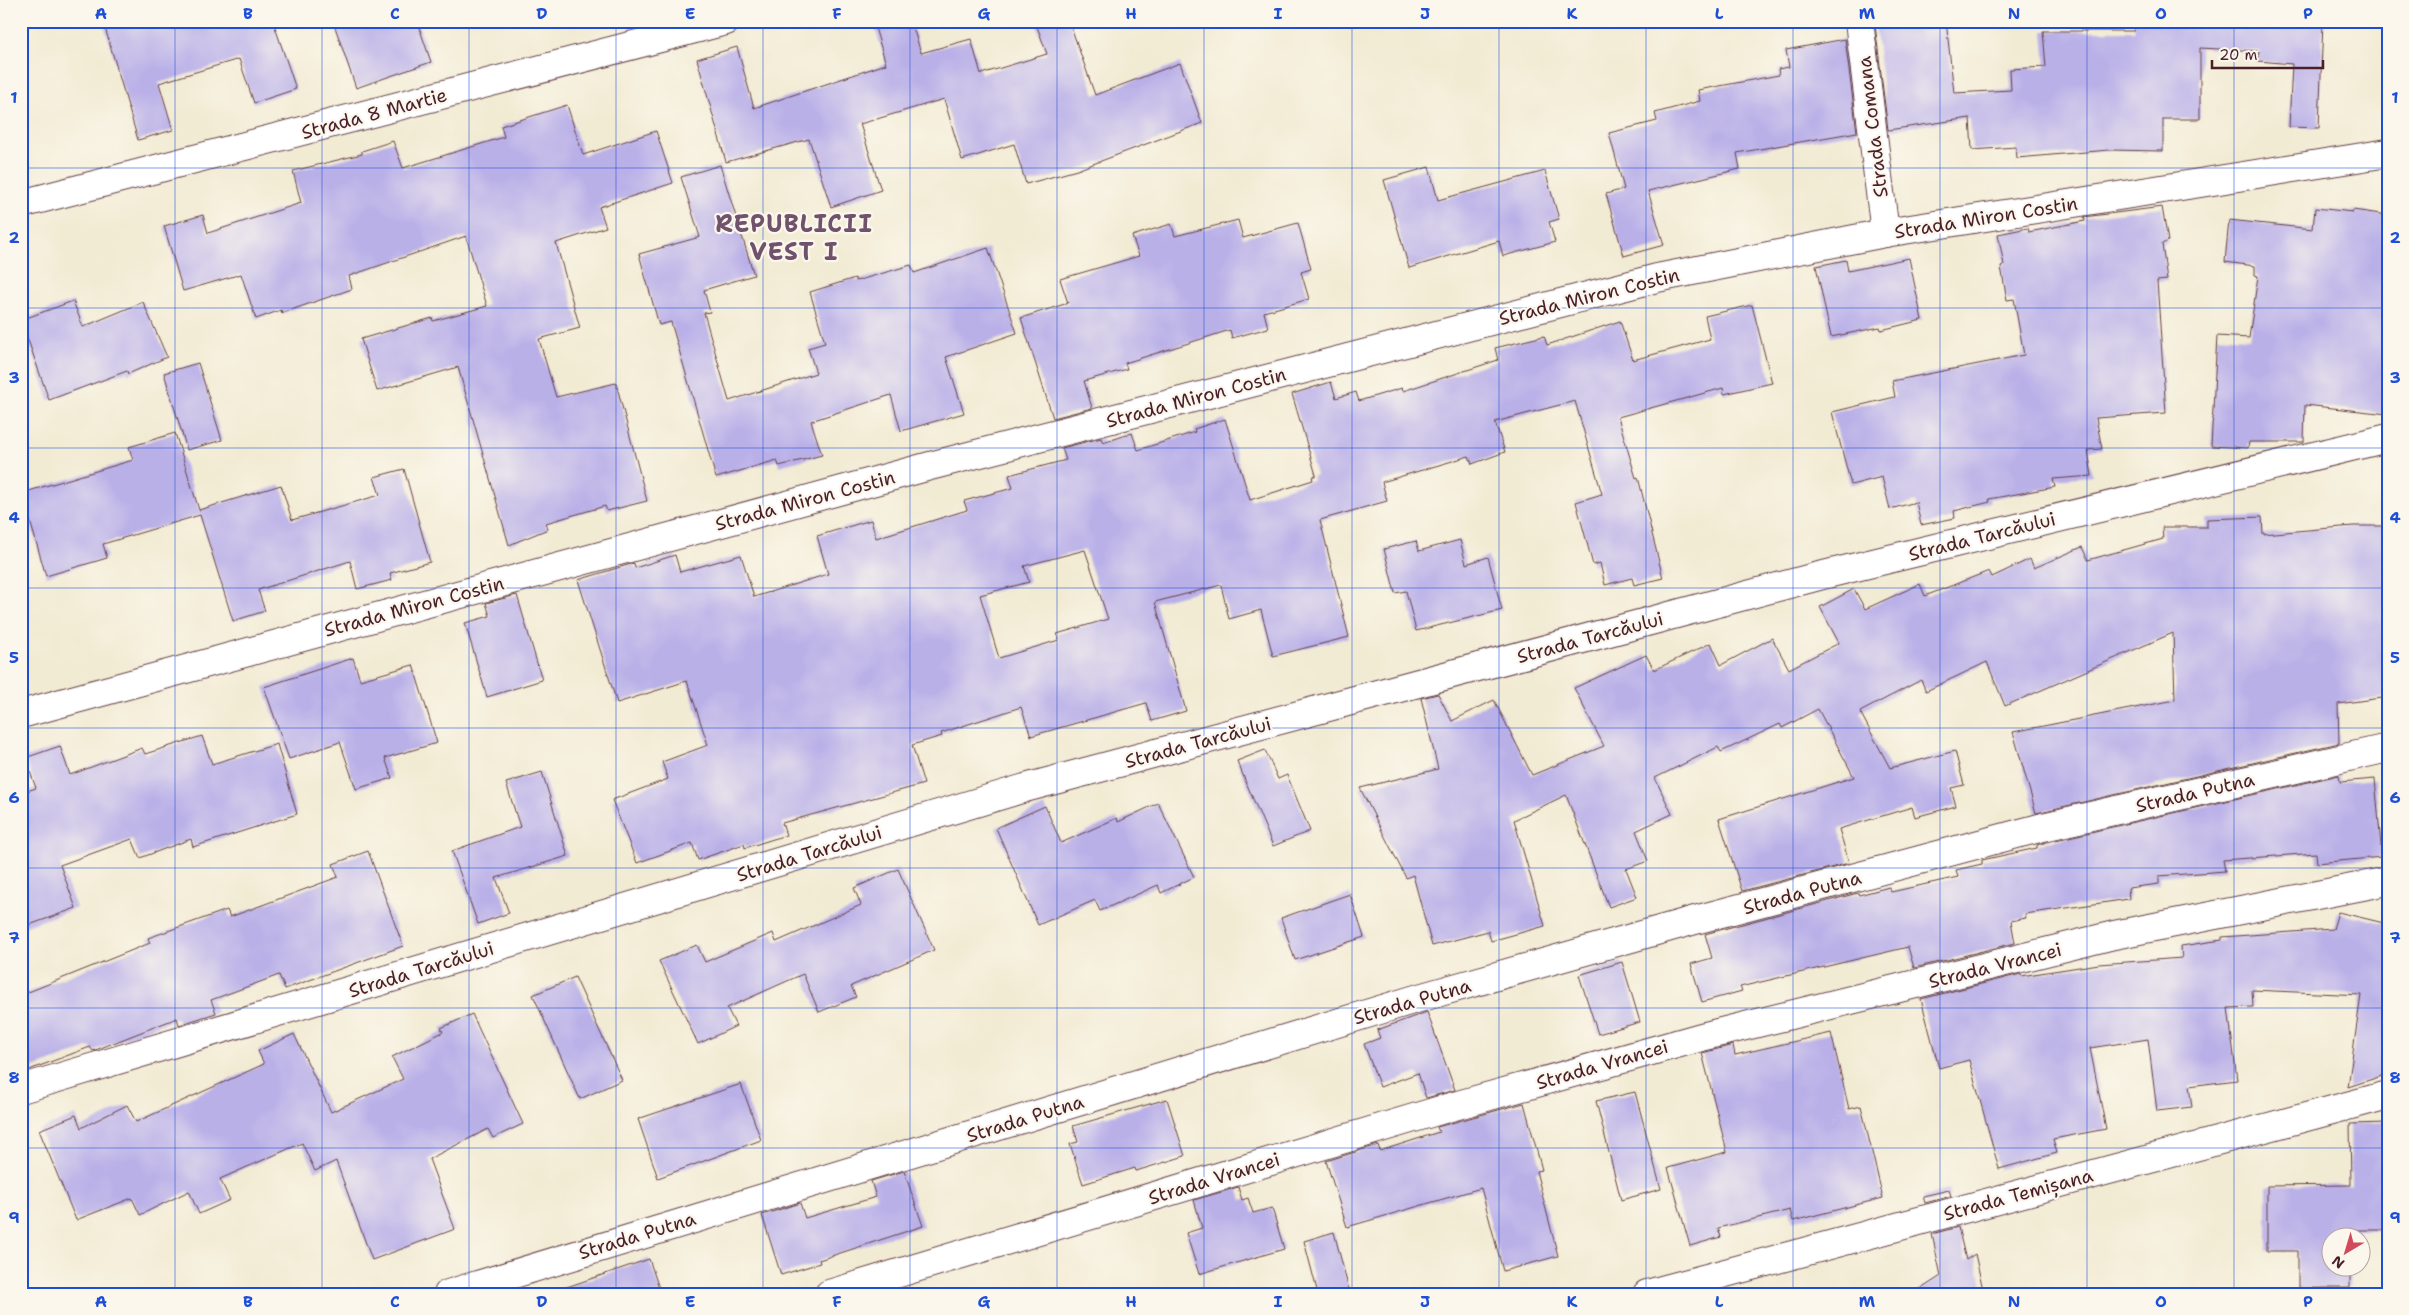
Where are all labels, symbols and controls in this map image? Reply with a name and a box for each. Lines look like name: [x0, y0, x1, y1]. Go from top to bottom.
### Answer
text: A: [95, 3, 107, 24]
text: B: [243, 3, 253, 24]
text: C: [390, 3, 400, 24]
text: D: [536, 3, 548, 24]
text: E: [685, 3, 695, 24]
text: F: [832, 3, 842, 24]
text: G: [978, 3, 991, 24]
text: H: [1125, 3, 1137, 24]
text: I: [1274, 3, 1283, 24]
text: J: [1420, 3, 1430, 24]
text: K: [1567, 3, 1578, 24]
text: L: [1715, 3, 1724, 24]
text: M: [1859, 3, 1876, 24]
text: N: [2008, 3, 2020, 24]
text: O: [2155, 3, 2167, 24]
text: P: [2303, 3, 2313, 24]
scale bar: [2212, 38, 2323, 70]
text: 20 m: [2219, 45, 2258, 65]
street label: Strada Comana: [1851, 55, 1894, 199]
street label: Strada 8 Martie: [299, 82, 450, 145]
text: 1: [10, 87, 18, 108]
text: 1: [2391, 87, 2399, 108]
street label: Strada Miron Costin: [1893, 191, 2080, 244]
district label: REPUBLICII VEST I: [715, 208, 873, 268]
text: 2: [8, 227, 20, 248]
text: 2: [2389, 227, 2401, 248]
street label: Strada Miron Costin: [1496, 262, 1682, 331]
street label: Strada Miron Costin: [1103, 361, 1289, 434]
text: 3: [8, 367, 20, 388]
text: 3: [2389, 367, 2401, 388]
street label: Strada Miron Costin: [712, 464, 898, 537]
street label: Strada Tarcăului: [1906, 506, 2058, 567]
text: 4: [8, 507, 20, 528]
text: 4: [2389, 507, 2401, 528]
street label: Strada Miron Costin: [321, 570, 507, 643]
street label: Strada Tarcăului: [1514, 606, 1666, 669]
text: 5: [9, 647, 19, 668]
text: 5: [2390, 647, 2400, 668]
street label: Strada Tarcăului: [1122, 711, 1274, 774]
street label: Strada Putna: [2133, 767, 2257, 818]
text: 6: [8, 787, 20, 808]
text: 6: [2389, 787, 2401, 808]
street label: Strada Tarcăului: [733, 820, 885, 887]
street label: Strada Putna: [1740, 865, 1864, 920]
text: 7: [8, 927, 20, 948]
text: 7: [2389, 927, 2401, 948]
street label: Strada Tarcăului: [345, 936, 497, 1003]
street label: Strada Vrancei: [1926, 937, 2064, 994]
street label: Strada Putna: [1350, 973, 1474, 1030]
street label: Strada Vrancei: [1533, 1034, 1671, 1095]
text: 8: [8, 1067, 20, 1088]
text: 8: [2389, 1067, 2401, 1088]
street label: Strada Putna: [964, 1089, 1087, 1148]
street label: Strada Vrancei: [1145, 1147, 1283, 1210]
street label: Strada Temișana: [1941, 1162, 2096, 1227]
street label: Strada Putna: [576, 1206, 699, 1265]
text: 9: [8, 1207, 20, 1228]
text: 9: [2389, 1207, 2401, 1228]
north arrow: [2322, 1228, 2372, 1278]
text: N: [2328, 1252, 2348, 1273]
text: A: [95, 1291, 107, 1312]
text: B: [243, 1291, 253, 1312]
text: C: [390, 1291, 400, 1312]
text: D: [536, 1291, 548, 1312]
text: E: [685, 1291, 695, 1312]
text: F: [832, 1291, 842, 1312]
text: G: [978, 1291, 991, 1312]
text: H: [1125, 1291, 1137, 1312]
text: I: [1274, 1291, 1283, 1312]
text: J: [1420, 1291, 1430, 1312]
text: K: [1567, 1291, 1578, 1312]
text: L: [1715, 1291, 1724, 1312]
text: M: [1859, 1291, 1876, 1312]
text: N: [2008, 1291, 2020, 1312]
text: O: [2155, 1291, 2167, 1312]
text: P: [2303, 1291, 2313, 1312]

